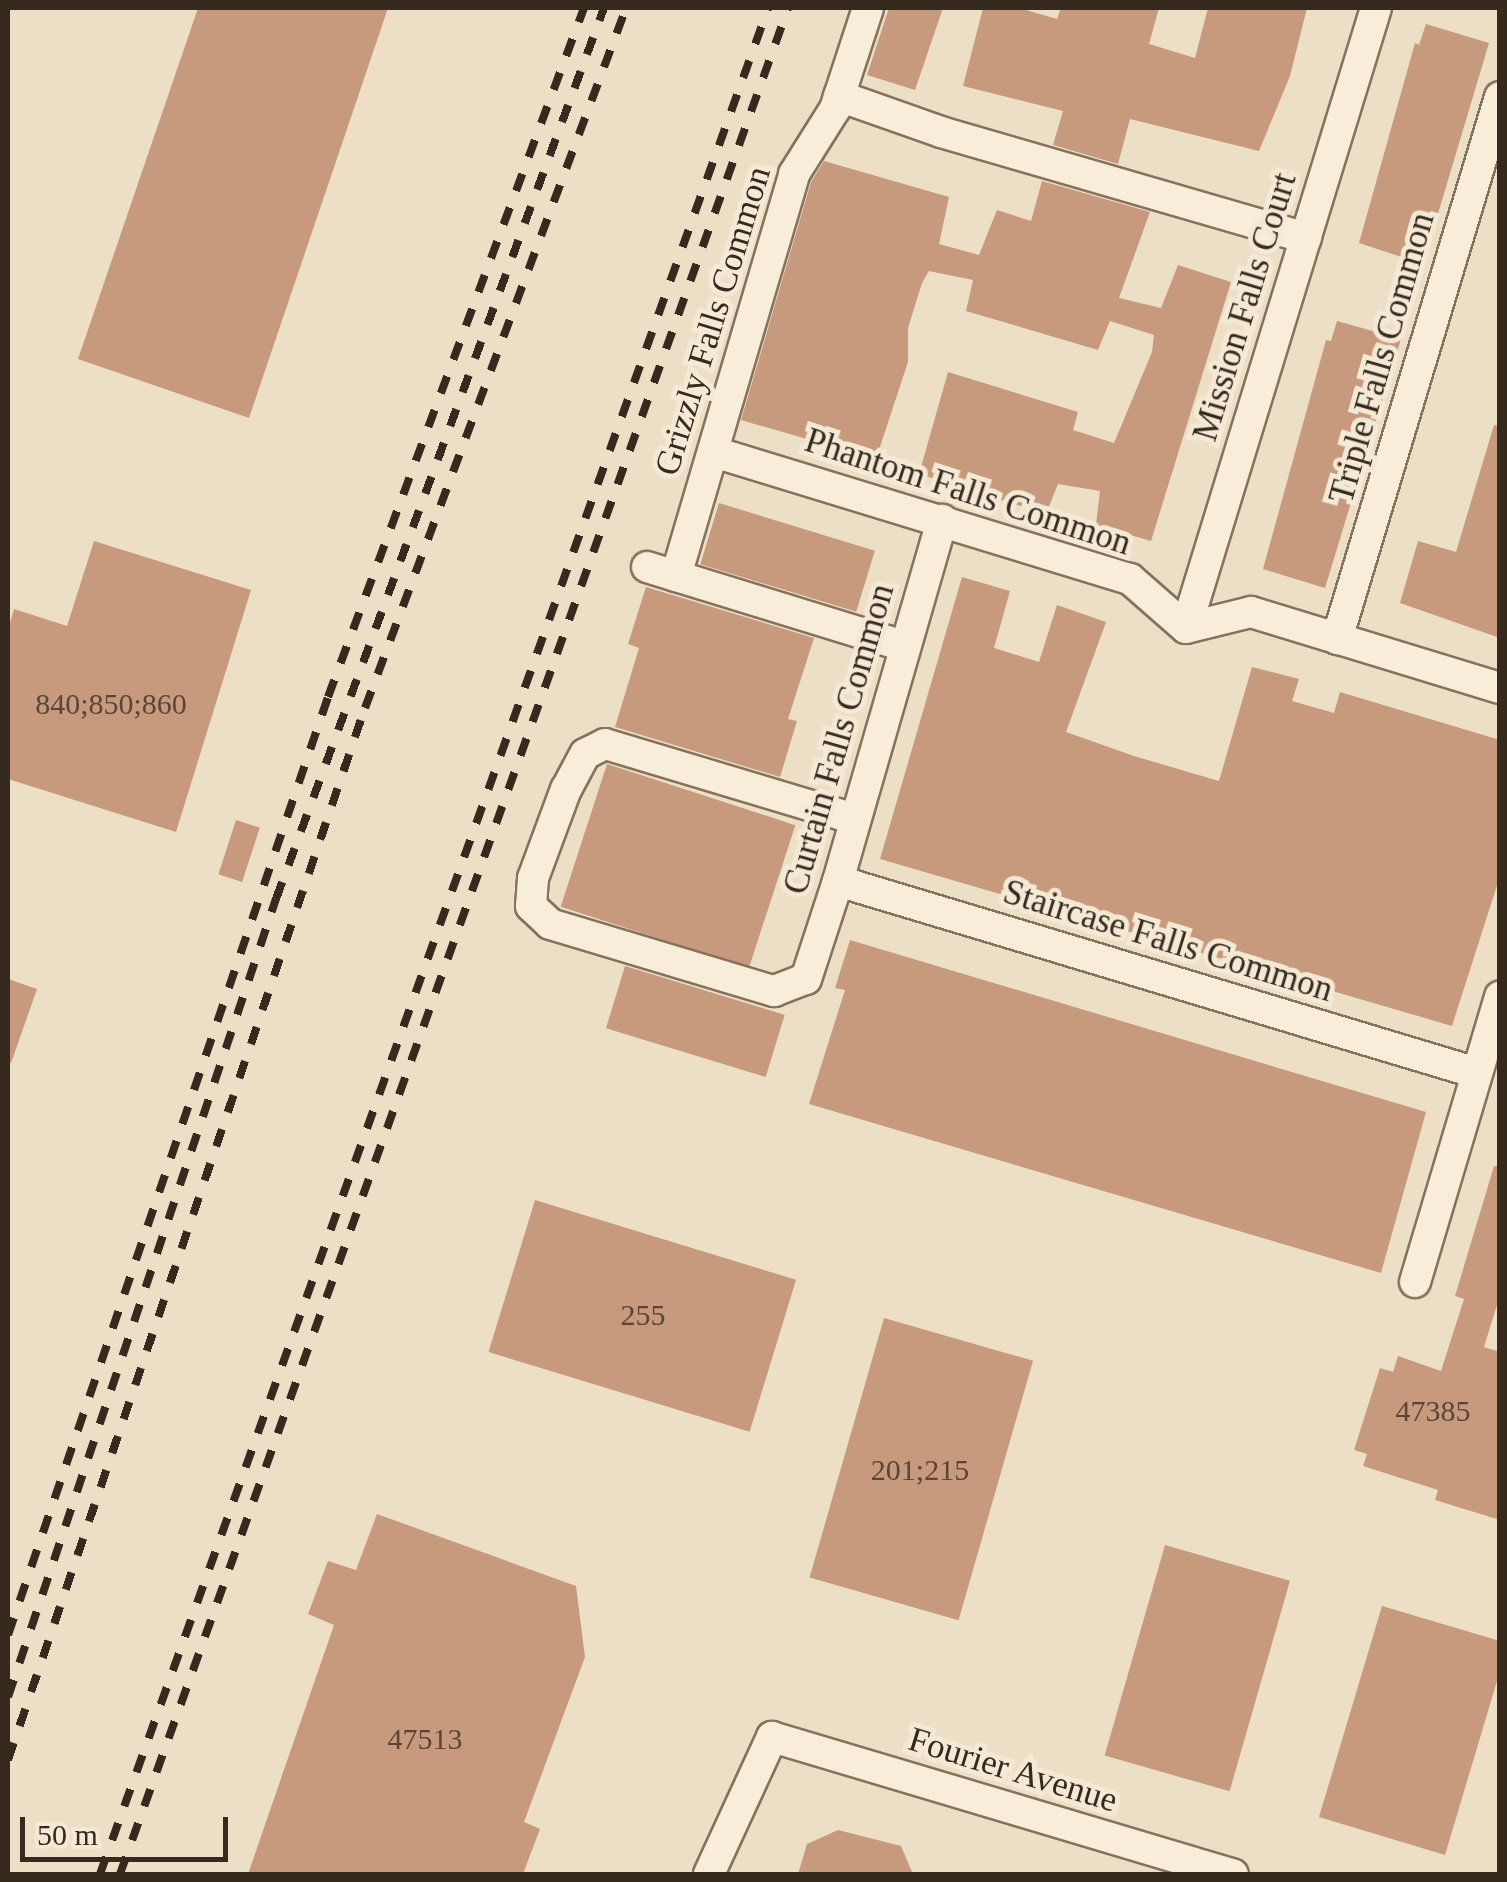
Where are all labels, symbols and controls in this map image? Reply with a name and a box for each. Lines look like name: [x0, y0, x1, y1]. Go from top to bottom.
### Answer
street label: Grizzly Falls Common: [646, 161, 780, 481]
street label: Mission Falls Court: [1184, 168, 1306, 446]
street label: Triple Falls Common: [1320, 208, 1444, 508]
street label: Phantom Falls Common: [800, 419, 1136, 565]
street label: Curtain Falls Common: [775, 579, 903, 899]
house number: 840;850;860: [35, 686, 187, 722]
street label: Staircase Falls Common: [998, 871, 1338, 1011]
house number: 255: [620, 1297, 666, 1333]
house number: 47385: [1396, 1393, 1470, 1429]
house number: 201;215: [871, 1452, 969, 1488]
street label: Fourier Avenue: [903, 1718, 1123, 1822]
house number: 47513: [388, 1721, 462, 1757]
scale bar: [25, 1797, 232, 1859]
text: 50 m: [37, 1818, 98, 1851]

